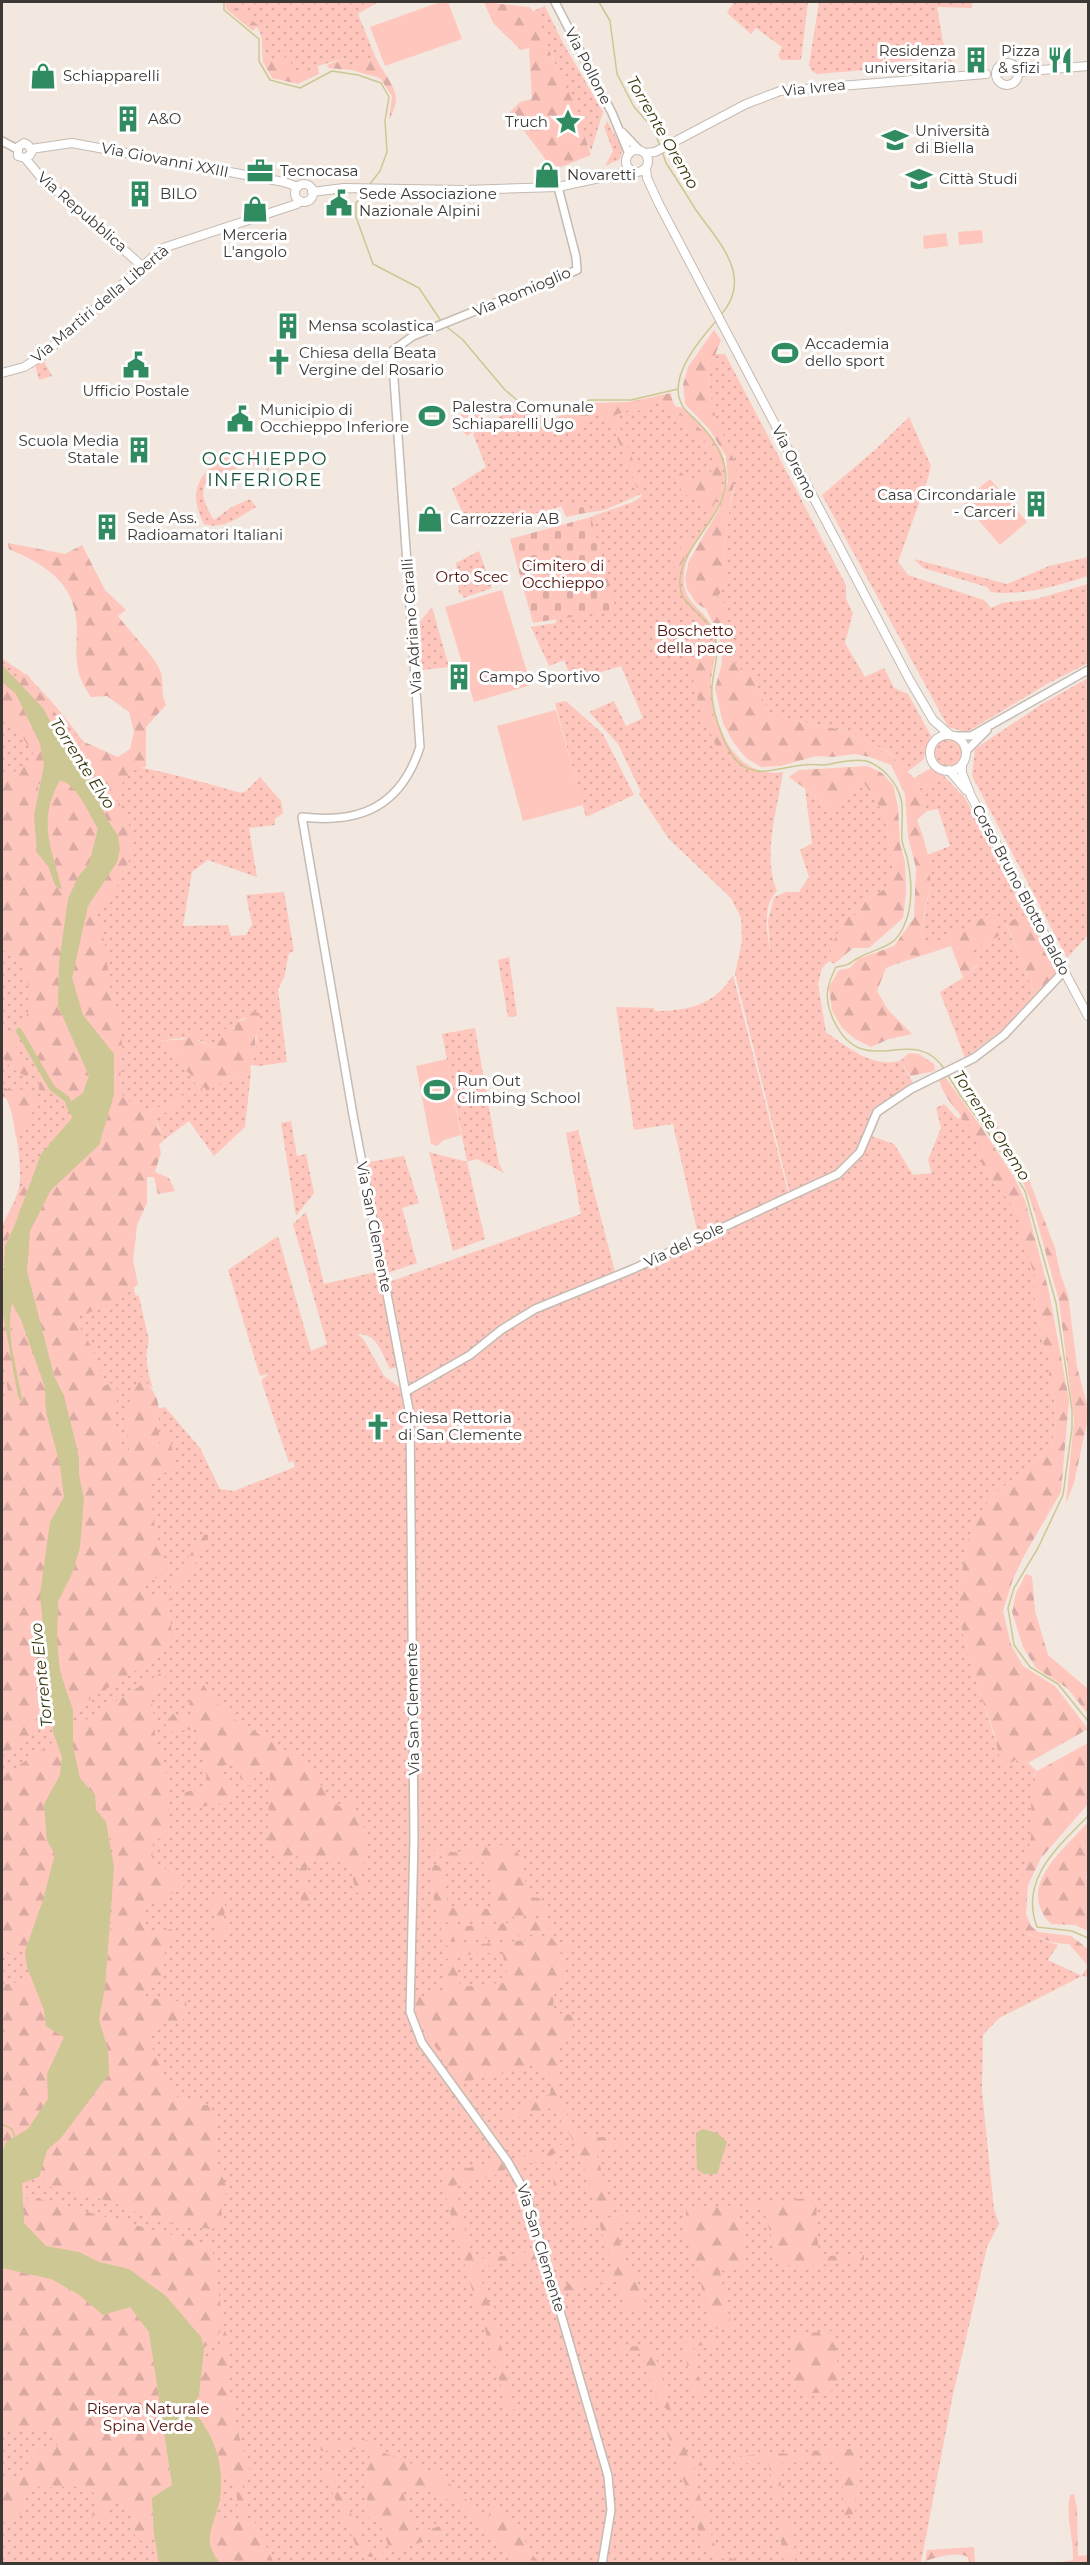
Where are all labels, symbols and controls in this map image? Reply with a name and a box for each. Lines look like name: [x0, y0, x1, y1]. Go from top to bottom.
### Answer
street label: Via Pollone: [561, 24, 616, 107]
place label: Residenza universitaria: [864, 41, 956, 77]
place label: Pizza & sfizi: [998, 41, 1040, 77]
building icon: Residenza universitaria: [961, 45, 991, 75]
restaurant icon: Pizza & sfizi: [1045, 45, 1075, 75]
shop icon: Schiapparelli: [28, 61, 58, 91]
place label: Schiapparelli: [63, 66, 160, 85]
water label: Torrente Oremo: [622, 72, 703, 192]
street label: Via Ivrea: [782, 75, 846, 100]
building icon: A&O: [113, 104, 143, 134]
place icon: Truch: [553, 107, 583, 137]
place label: A&O: [148, 109, 181, 128]
place label: Truch: [505, 112, 548, 131]
place label: Università di Biella: [915, 121, 990, 157]
school or university icon: Università di Biella: [880, 125, 910, 155]
street label: Via Giovanni XXIII: [100, 138, 230, 181]
office icon: Tecnocasa: [245, 156, 275, 186]
shop icon: Novaretti: [532, 160, 562, 190]
place label: Tecnocasa: [280, 161, 358, 180]
school or university icon: Città Studi: [904, 164, 934, 194]
place label: Novaretti: [567, 165, 636, 184]
street label: Via Repubblica: [33, 167, 131, 256]
place label: Città Studi: [939, 169, 1018, 188]
building icon: BILO: [125, 179, 155, 209]
place label: BILO: [160, 184, 197, 203]
place label: Sede Associazione Nazionale Alpini: [359, 184, 497, 220]
public building icon: Sede Associazione Nazionale Alpini: [324, 188, 354, 218]
shop icon: Merceria L'angolo: [240, 194, 270, 224]
place label: Merceria L'angolo: [222, 225, 288, 261]
street label: Via Martiri della Libertà: [27, 241, 172, 367]
street label: Via Romioglio: [470, 262, 574, 321]
building icon: Mensa scolastica: [273, 311, 303, 341]
place label: Mensa scolastica: [308, 316, 434, 335]
place label: Accademia dello sport: [805, 334, 889, 370]
sports icon: Accademia dello sport: [770, 338, 800, 368]
place label: Chiesa della Beata Vergine del Rosario: [299, 343, 444, 379]
church icon: Chiesa della Beata Vergine del Rosario: [264, 347, 294, 377]
public building icon: Ufficio Postale: [121, 350, 151, 380]
place label: Ufficio Postale: [83, 381, 189, 400]
place label: Palestra Comunale Schiaparelli Ugo: [452, 397, 594, 433]
place label: Municipio di Occhieppo Inferiore: [260, 400, 409, 436]
sports icon: Palestra Comunale Schiaparelli Ugo: [417, 401, 447, 431]
public building icon: Municipio di Occhieppo Inferiore: [225, 404, 255, 434]
street label: Via Oremo: [768, 422, 821, 502]
place label: Scuola Media Statale: [19, 431, 119, 467]
building icon: Scuola Media Statale: [124, 435, 154, 465]
district label: OCCHIEPPO INFERIORE: [202, 448, 328, 491]
place label: Casa Circondariale - Carceri: [877, 485, 1016, 521]
building icon: Casa Circondariale - Carceri: [1021, 489, 1051, 519]
shop icon: Carrozzeria AB: [415, 504, 445, 534]
place label: Sede Ass. Radioamatori Italiani: [127, 508, 283, 544]
place label: Carrozzeria AB: [450, 509, 559, 528]
building icon: Sede Ass. Radioamatori Italiani: [92, 512, 122, 542]
park label: Cimitero di Occhieppo: [522, 556, 604, 592]
street label: Via Adriano Caralli: [397, 558, 426, 694]
park label: Orto Scec: [435, 567, 509, 586]
park label: Boschetto della pace: [657, 621, 733, 657]
building icon: Campo Sportivo: [444, 662, 474, 692]
place label: Campo Sportivo: [479, 667, 600, 686]
water label: Torrente Elvo: [46, 714, 119, 812]
street label: Corso Bruno Blotto Baldo: [968, 801, 1075, 978]
water label: Torrente Oremo: [949, 1067, 1034, 1184]
place label: Run Out Climbing School: [457, 1071, 581, 1107]
sports icon: Run Out Climbing School: [422, 1075, 452, 1105]
street label: Via San Clemente: [352, 1160, 396, 1294]
street label: Via del Sole: [641, 1218, 727, 1271]
place label: Chiesa Rettoria di San Clemente: [398, 1408, 522, 1444]
church icon: Chiesa Rettoria di San Clemente: [363, 1412, 393, 1442]
water label: Torrente Elvo: [27, 1622, 56, 1728]
street label: Via San Clemente: [402, 1642, 423, 1776]
street label: Via San Clemente: [513, 2182, 570, 2314]
park label: Riserva Naturale Spina Verde: [87, 2399, 209, 2435]

